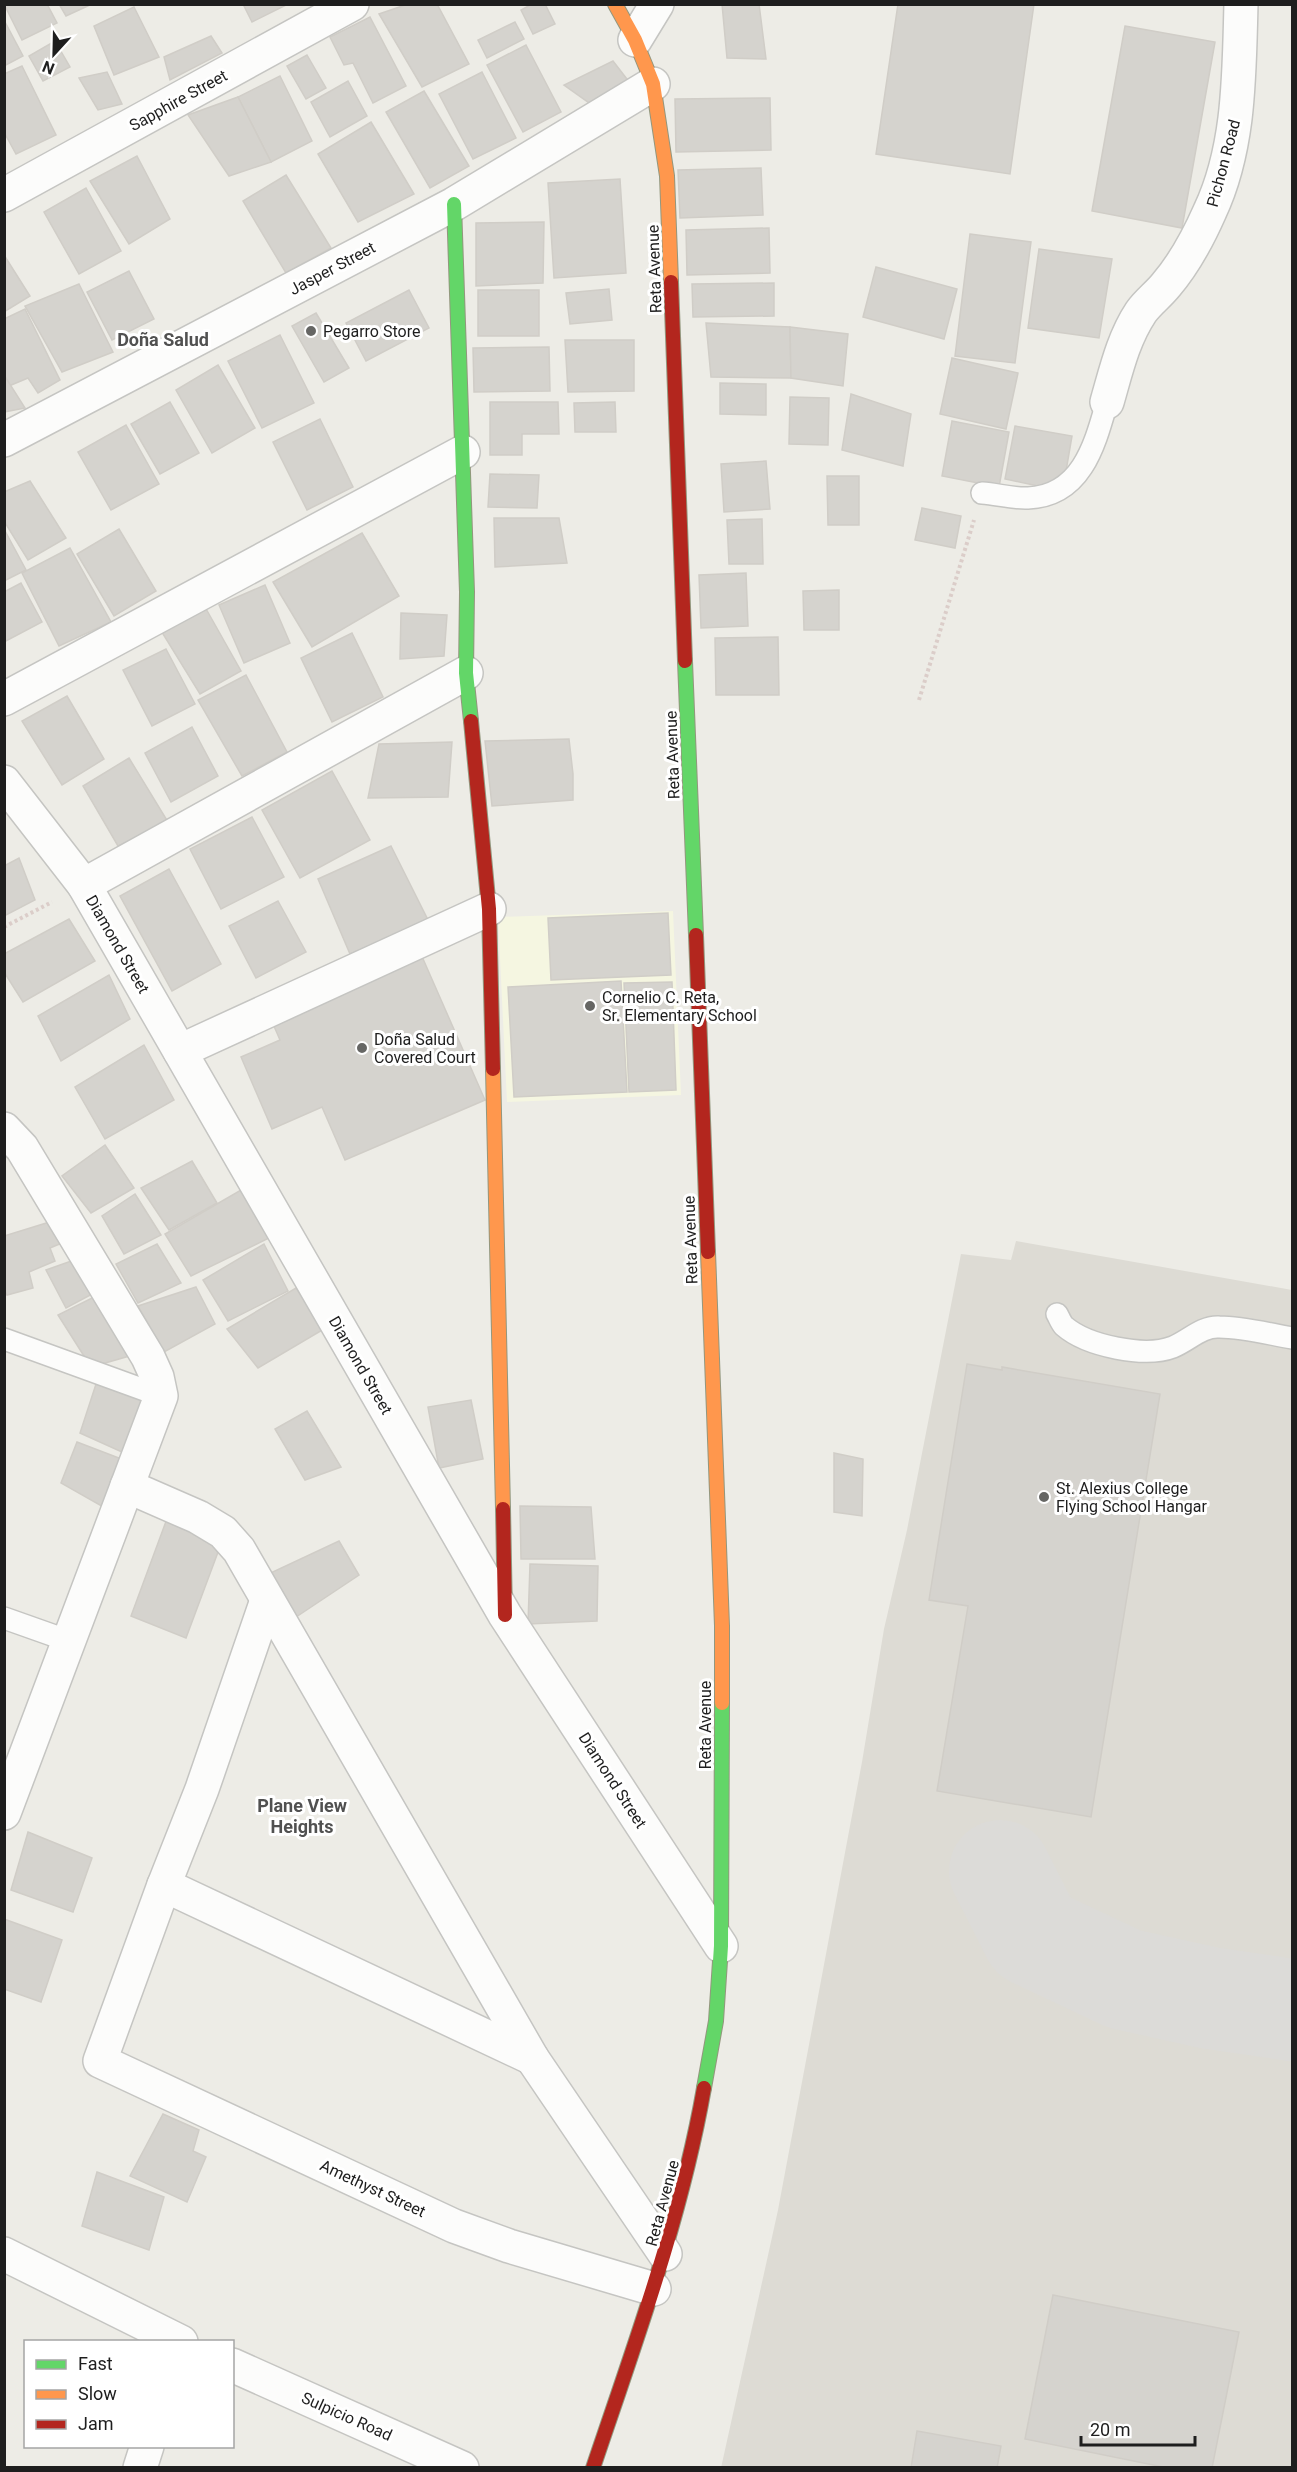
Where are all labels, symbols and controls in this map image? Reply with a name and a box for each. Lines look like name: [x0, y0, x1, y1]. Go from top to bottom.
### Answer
north arrow: [24, 24, 84, 84]
text: N: [40, 57, 57, 78]
street label: Sapphire Street: [126, 66, 230, 135]
street label: Pichon Road: [1203, 117, 1244, 209]
street label: Reta Avenue: [643, 224, 666, 314]
street label: Jasper Street: [286, 238, 379, 299]
place label: Pegarro Store: [323, 322, 420, 341]
marker: Pegarro Store: [304, 324, 318, 338]
district label: Doña Salud: [117, 329, 209, 350]
street label: Reta Avenue: [661, 710, 684, 800]
street label: Diamond Street: [82, 892, 153, 997]
place label: Cornelio C. Reta, Sr. Elementary School: [602, 988, 757, 1025]
marker: Cornelio C. Reta, Sr. Elementary School: [583, 999, 597, 1013]
place label: Doña Salud Covered Court: [374, 1030, 476, 1067]
marker: Doña Salud Covered Court: [355, 1041, 369, 1055]
street label: Reta Avenue: [679, 1195, 702, 1285]
street label: Diamond Street: [325, 1313, 396, 1418]
place label: St. Alexius College Flying School Hangar: [1056, 1479, 1207, 1516]
marker: St. Alexius College Flying School Hangar: [1037, 1490, 1051, 1504]
street label: Reta Avenue: [696, 1681, 715, 1769]
street label: Diamond Street: [575, 1729, 651, 1832]
district label: Plane View Heights: [257, 1795, 347, 1837]
street label: Amethyst Street: [317, 2156, 429, 2221]
street label: Reta Avenue: [642, 2158, 683, 2248]
legend: [24, 2340, 234, 2448]
text: Fast: [78, 2353, 113, 2374]
text: Slow: [78, 2383, 117, 2404]
street label: Sulpicio Road: [299, 2388, 395, 2445]
scale bar: [1081, 2409, 1195, 2447]
text: Jam: [78, 2413, 114, 2434]
text: 20 m: [1090, 2419, 1130, 2440]

